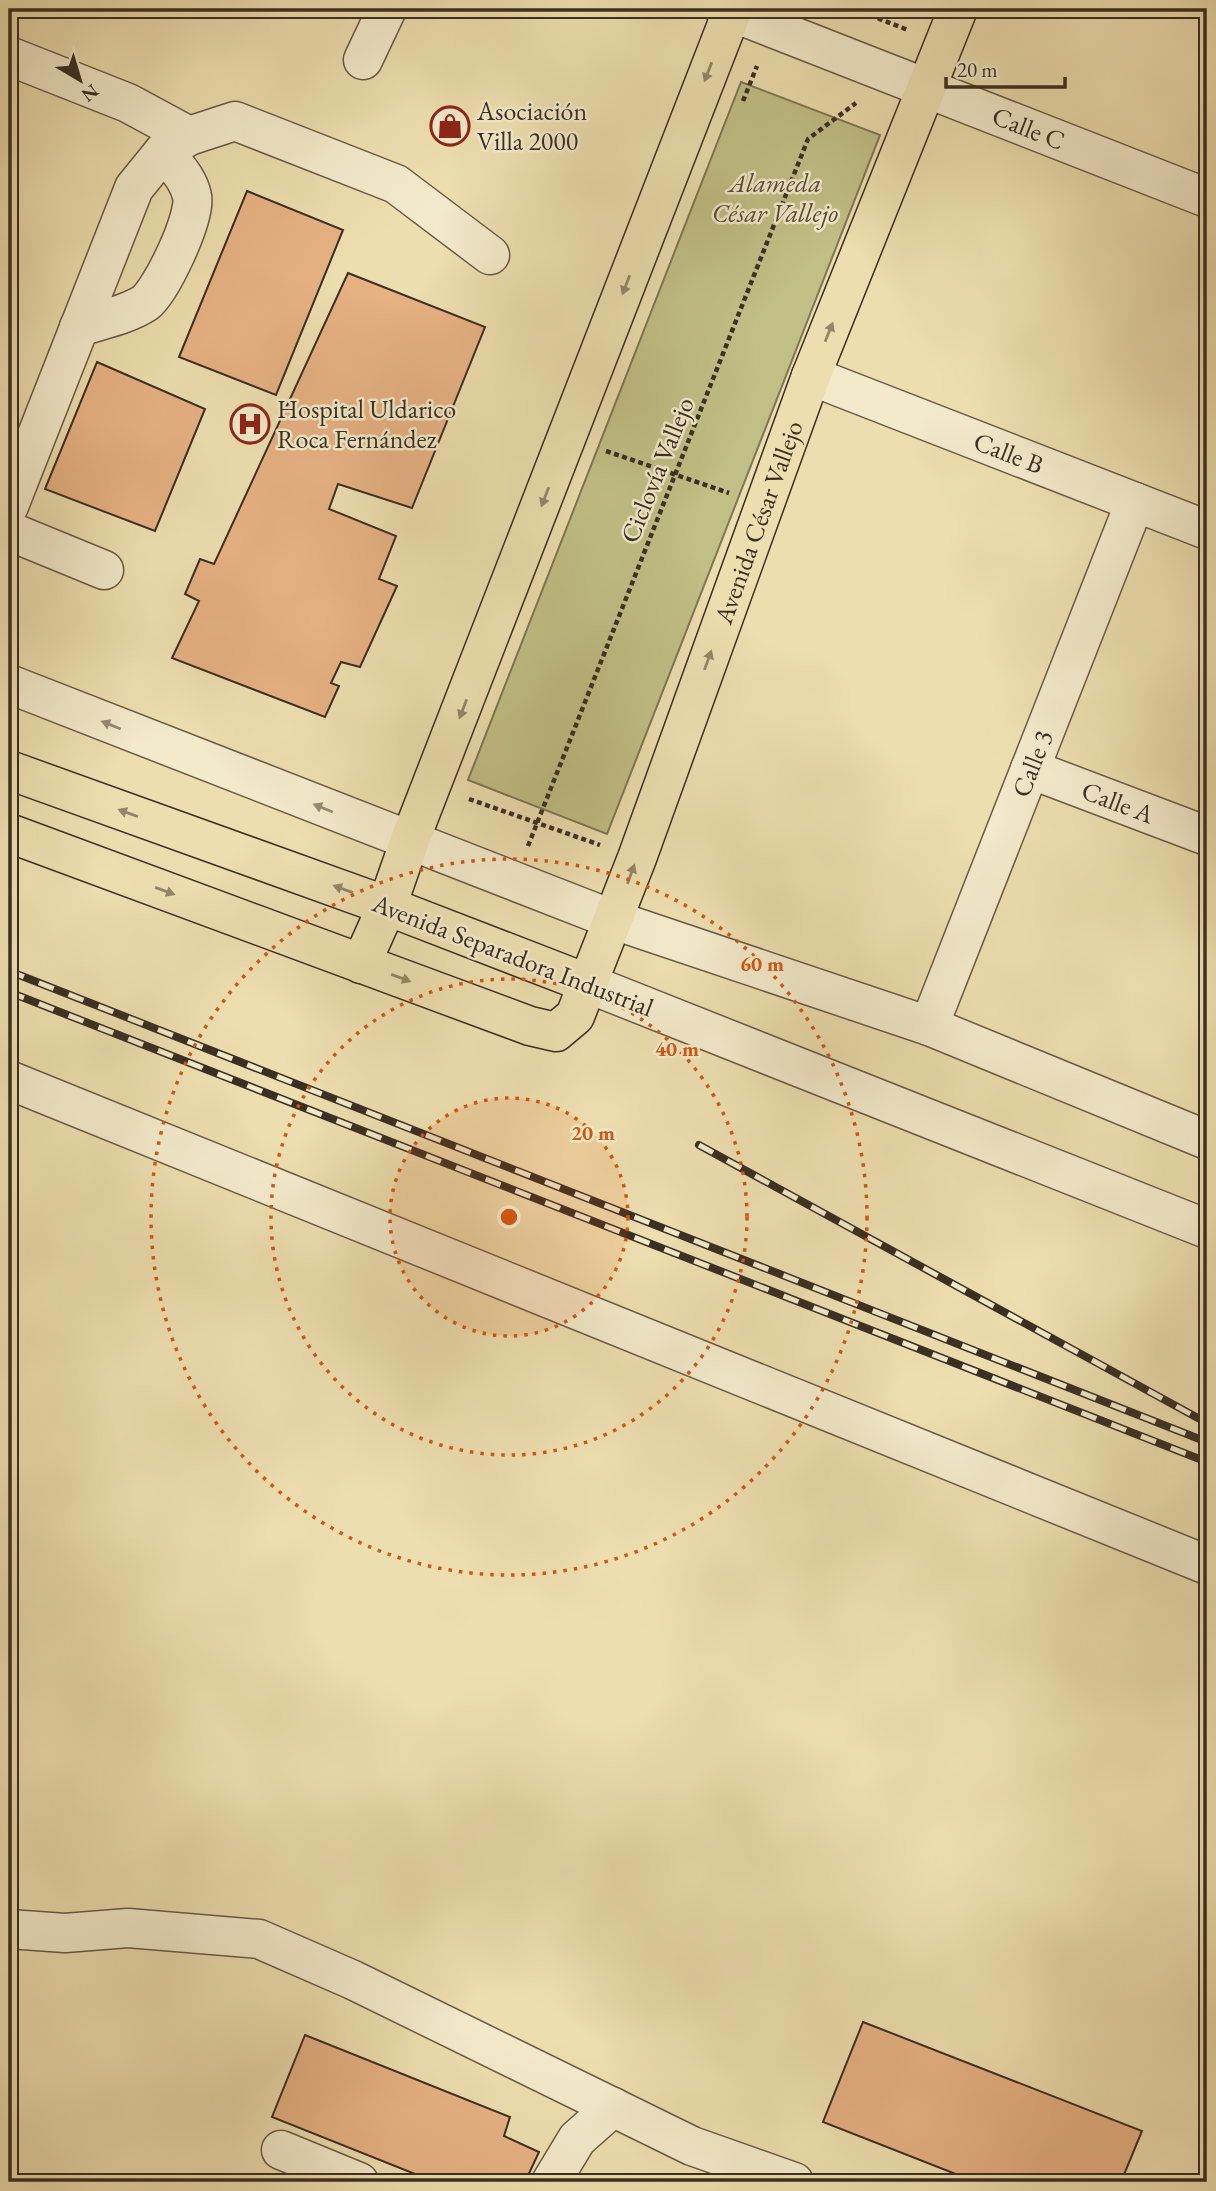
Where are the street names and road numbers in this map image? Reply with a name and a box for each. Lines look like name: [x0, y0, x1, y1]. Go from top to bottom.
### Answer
street label: Calle C: [987, 99, 1070, 158]
street label: Ciclovía Vallejo: [612, 392, 702, 548]
street label: Avenida César Vallejo: [706, 416, 811, 629]
street label: Calle B: [969, 424, 1048, 482]
street label: Calle 3: [1004, 725, 1061, 802]
street label: Calle A: [1077, 773, 1160, 832]
street label: Avenida Separadora Industrial: [367, 885, 658, 1024]

